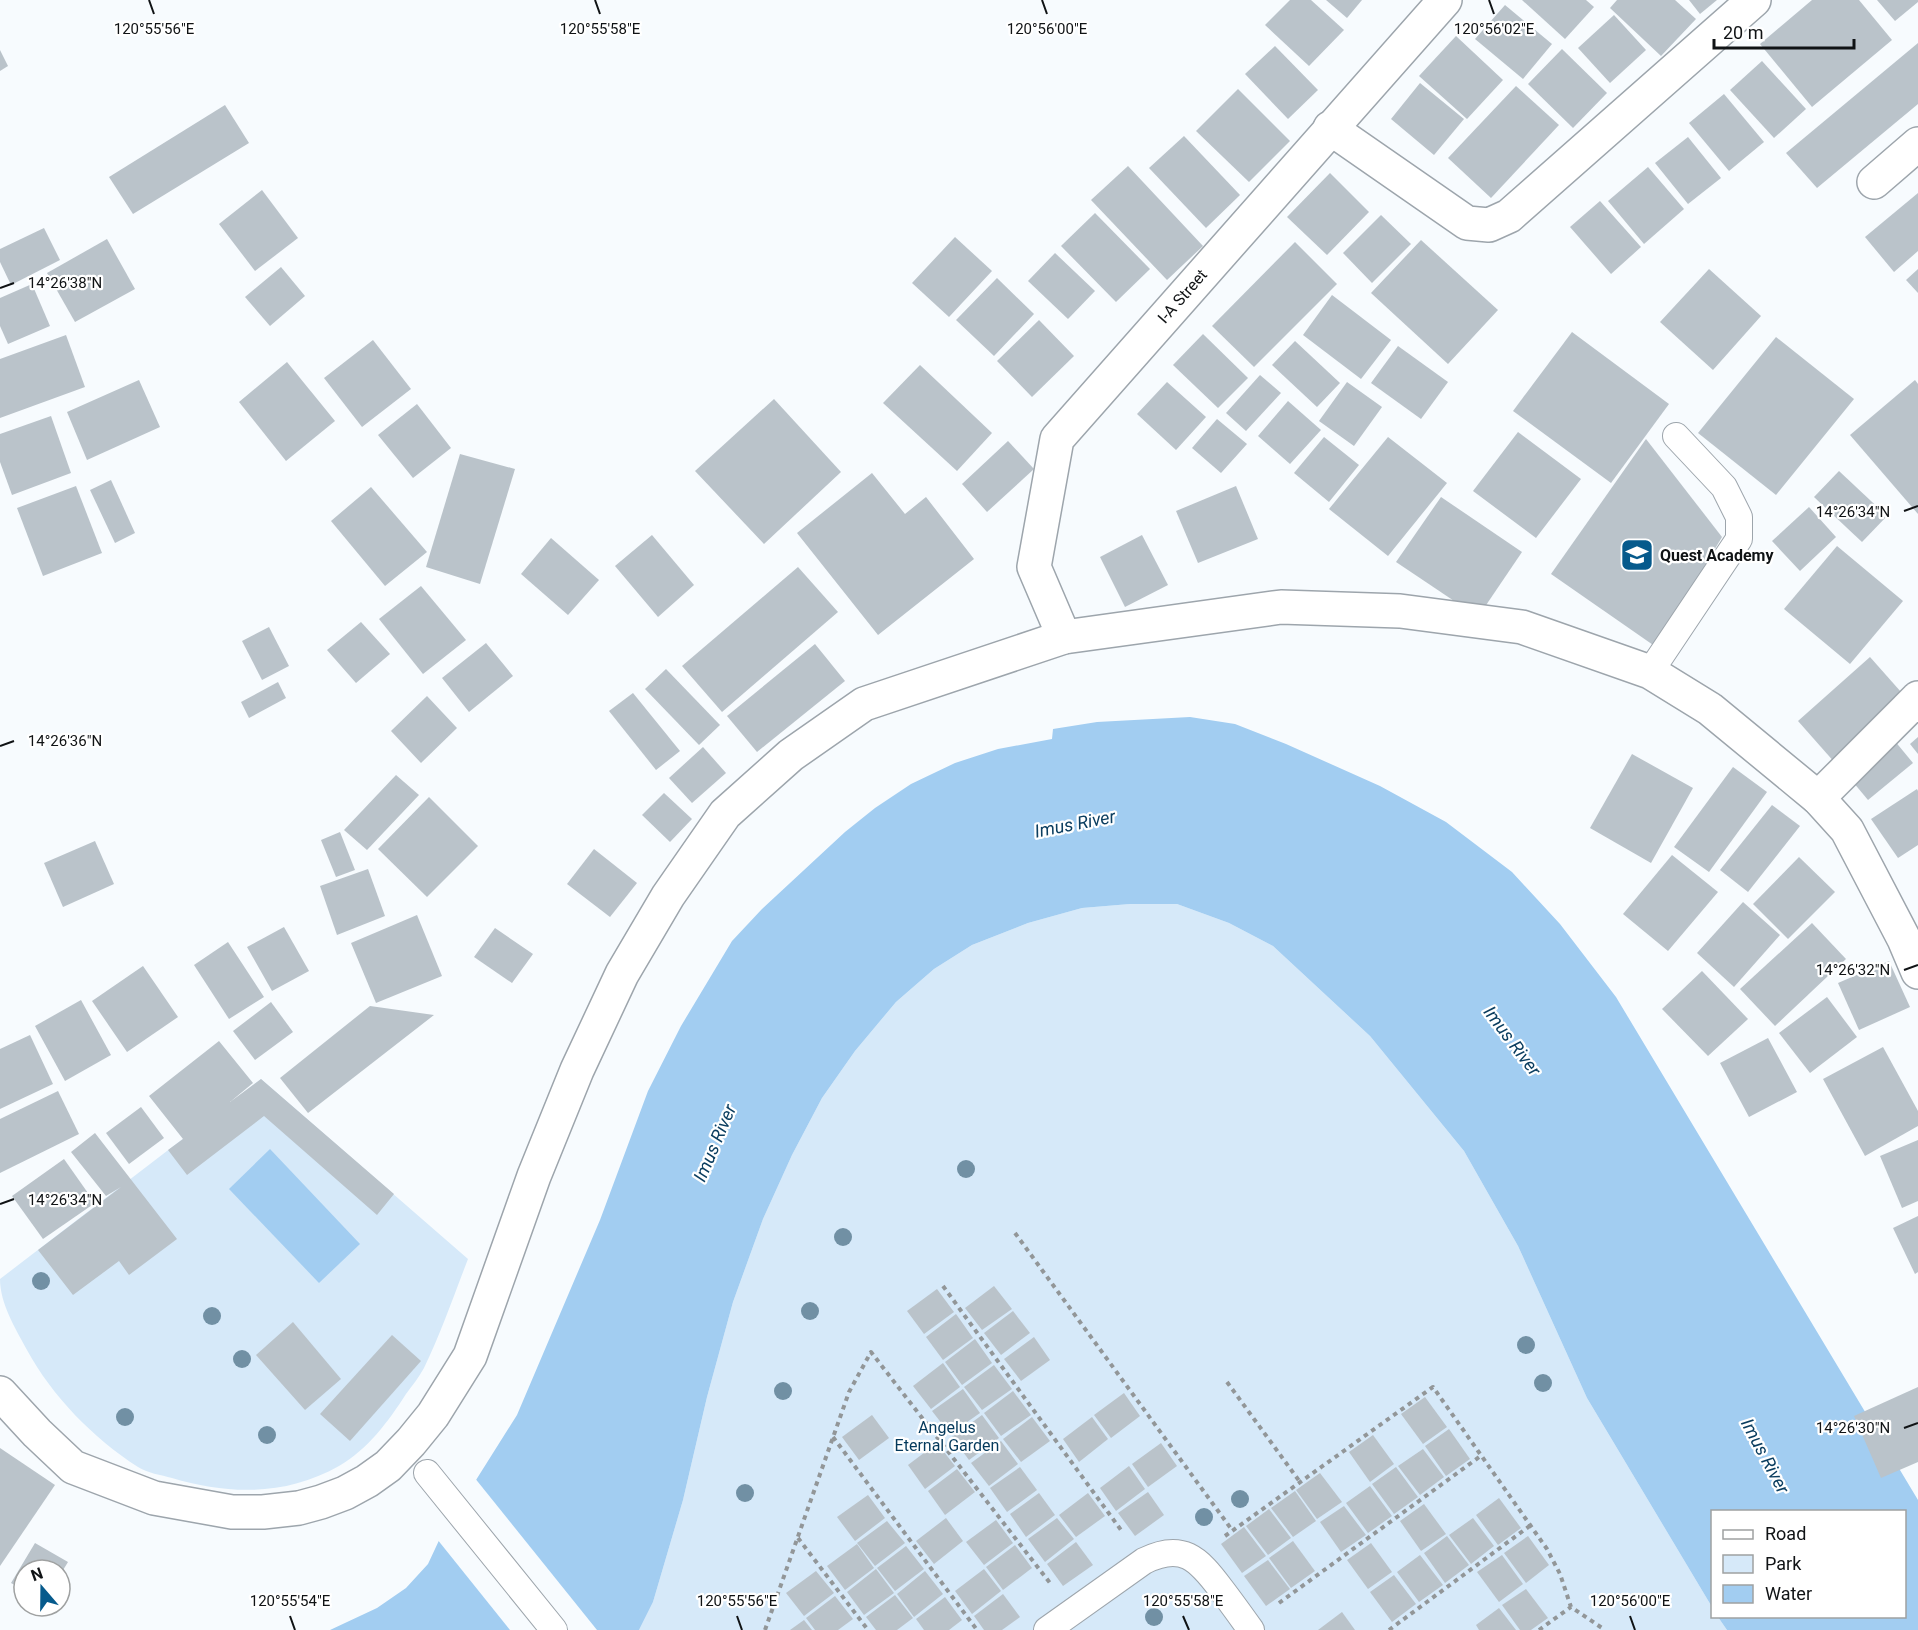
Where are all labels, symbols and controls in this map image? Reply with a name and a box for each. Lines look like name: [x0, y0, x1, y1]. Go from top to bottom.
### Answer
scale bar: [1714, 12, 1854, 50]
text: 120°55'56"E: [114, 20, 195, 38]
text: 120°55'58"E: [560, 20, 641, 38]
text: 120°56'00"E: [1007, 20, 1088, 38]
text: 120°56'02"E: [1454, 20, 1535, 38]
text: 20 m: [1723, 22, 1763, 43]
street label: I-A Street: [1154, 265, 1211, 327]
text: 14°26'38"N: [28, 274, 102, 292]
text: 14°26'34"N: [1816, 503, 1890, 521]
school or university icon: Quest Academy: [1619, 537, 1655, 573]
place label: Quest Academy: [1660, 546, 1774, 565]
text: 14°26'36"N: [28, 732, 102, 750]
water label: Imus River: [1033, 805, 1118, 842]
text: 14°26'32"N: [1816, 961, 1890, 979]
water label: Imus River: [1479, 1002, 1546, 1080]
water label: Imus River: [689, 1100, 741, 1184]
text: 14°26'34"N: [28, 1191, 102, 1209]
water label: Imus River: [1737, 1415, 1794, 1498]
park label: Angelus Eternal Garden: [895, 1418, 999, 1455]
text: 14°26'30"N: [1816, 1419, 1890, 1437]
legend: [1711, 1510, 1906, 1618]
text: Road: [1765, 1523, 1806, 1544]
text: Park: [1765, 1553, 1802, 1574]
north arrow: [12, 1558, 72, 1618]
text: N: [28, 1564, 46, 1585]
text: Water: [1765, 1583, 1812, 1604]
text: 120°55'54"E: [250, 1592, 331, 1610]
text: 120°55'56"E: [697, 1592, 778, 1610]
text: 120°55'58"E: [1143, 1592, 1224, 1610]
text: 120°56'00"E: [1590, 1592, 1671, 1610]

